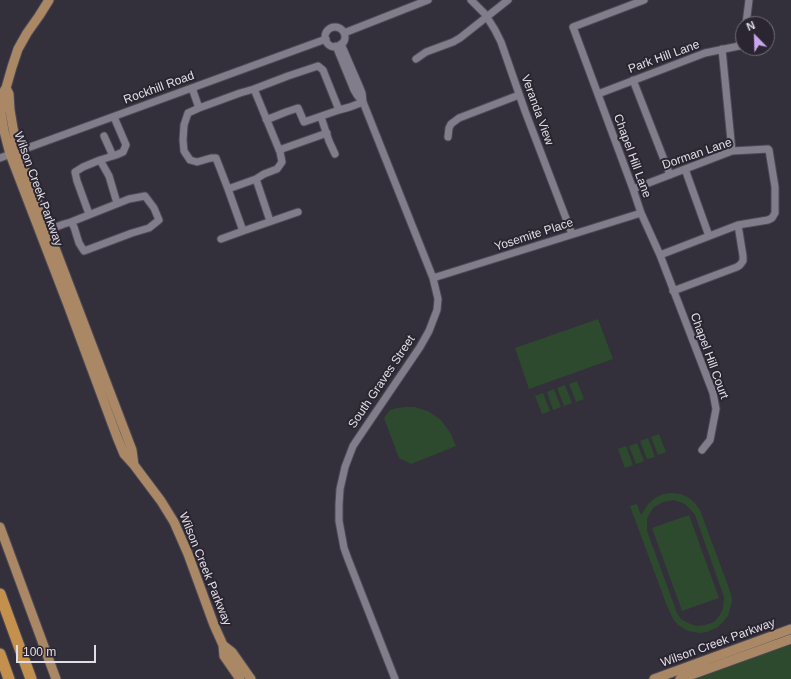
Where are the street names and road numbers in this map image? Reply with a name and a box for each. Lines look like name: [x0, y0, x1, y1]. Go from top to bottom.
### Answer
street label: Park Hill Lane: [626, 37, 702, 77]
street label: Rockhill Road: [122, 69, 196, 107]
street label: Veranda View: [518, 73, 556, 147]
street label: Chapel Hill Lane: [610, 112, 654, 200]
street label: Wilson Creek Parkway: [11, 130, 65, 248]
street label: Dorman Lane: [660, 135, 734, 173]
street label: Yosemite Place: [493, 215, 575, 255]
street label: Chapel Hill Court: [687, 311, 731, 401]
street label: South Graves Street: [346, 333, 418, 431]
street label: Wilson Creek Parkway: [176, 510, 234, 628]
street label: Wilson Creek Parkway: [659, 616, 777, 670]

